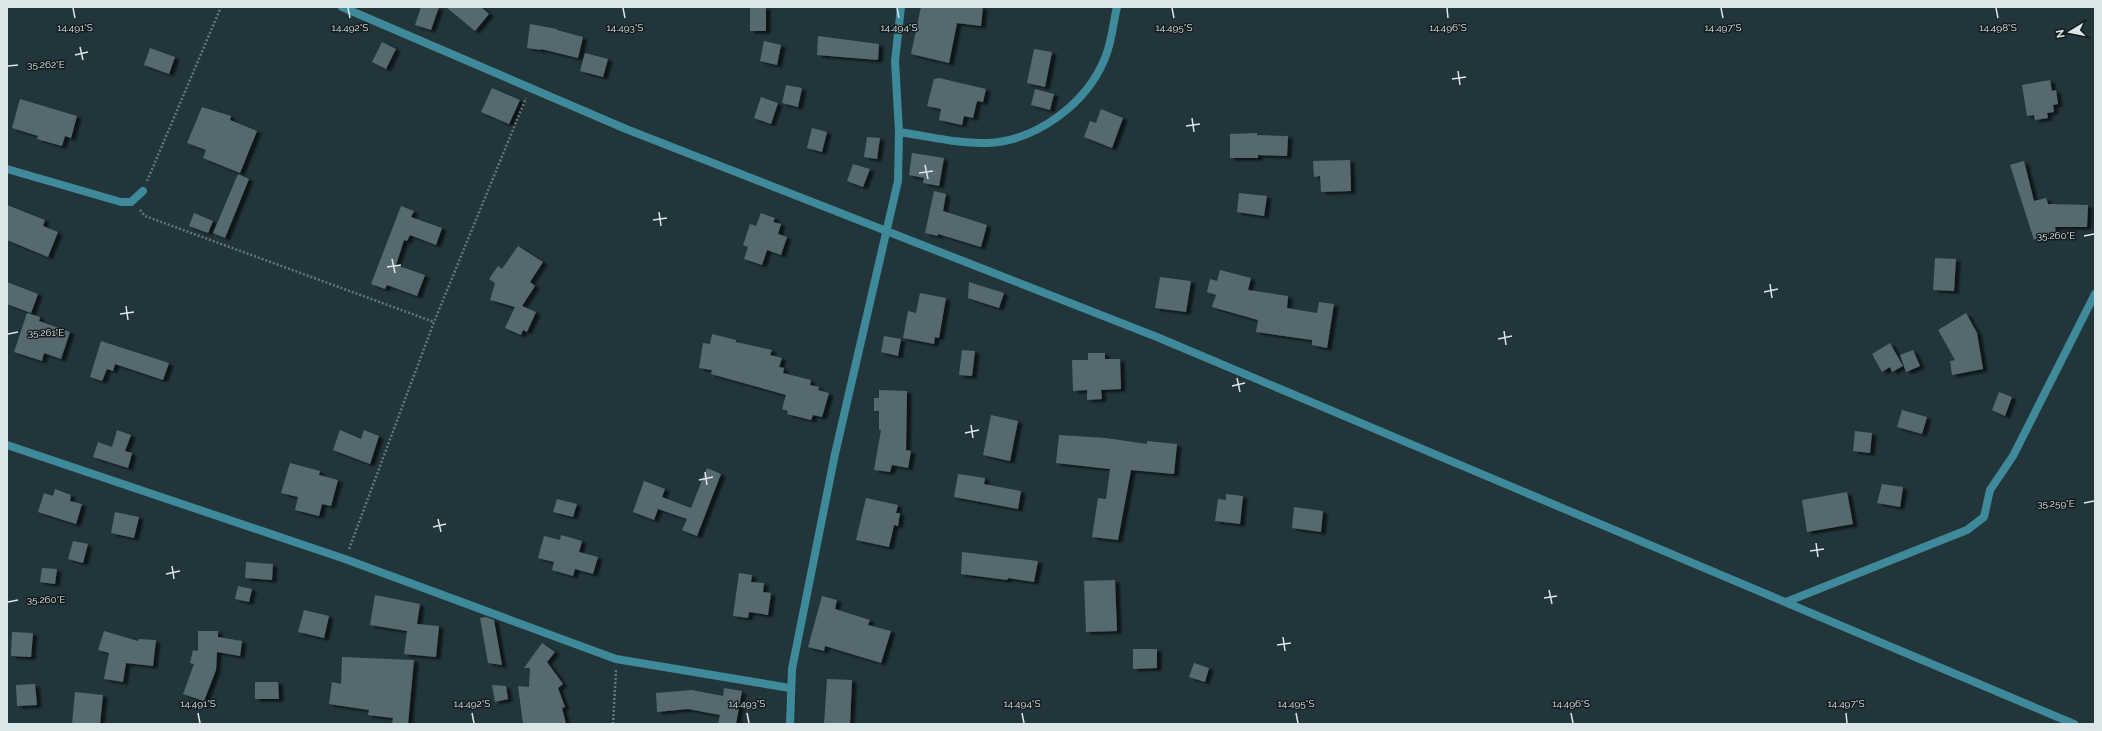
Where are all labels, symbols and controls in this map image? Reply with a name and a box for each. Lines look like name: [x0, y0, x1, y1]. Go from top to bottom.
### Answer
north arrow: [2050, 12, 2090, 52]
text: 14.491°S: [57, 22, 93, 33]
text: 14.492°S: [332, 22, 368, 33]
text: 14.493°S: [607, 22, 643, 33]
text: 14.494°S: [880, 22, 918, 33]
text: 14.495°S: [1155, 22, 1193, 33]
text: 14.496°S: [1429, 22, 1467, 33]
text: 14.497°S: [1705, 22, 1741, 33]
text: 14.498°S: [1979, 22, 2017, 33]
text: N: [2054, 28, 2068, 39]
text: 35.262°E: [27, 59, 65, 70]
text: 35.260°E: [2037, 230, 2075, 241]
text: 35.261°E: [28, 327, 64, 338]
text: 35.259°E: [2037, 498, 2075, 509]
text: 35.260°E: [27, 594, 65, 605]
text: 14.491°S: [180, 698, 216, 709]
text: 14.492°S: [454, 698, 490, 709]
text: 14.493°S: [729, 698, 765, 709]
text: 14.494°S: [1003, 698, 1041, 709]
text: 14.495°S: [1277, 698, 1315, 709]
text: 14.496°S: [1552, 698, 1590, 709]
text: 14.497°S: [1828, 698, 1864, 709]

